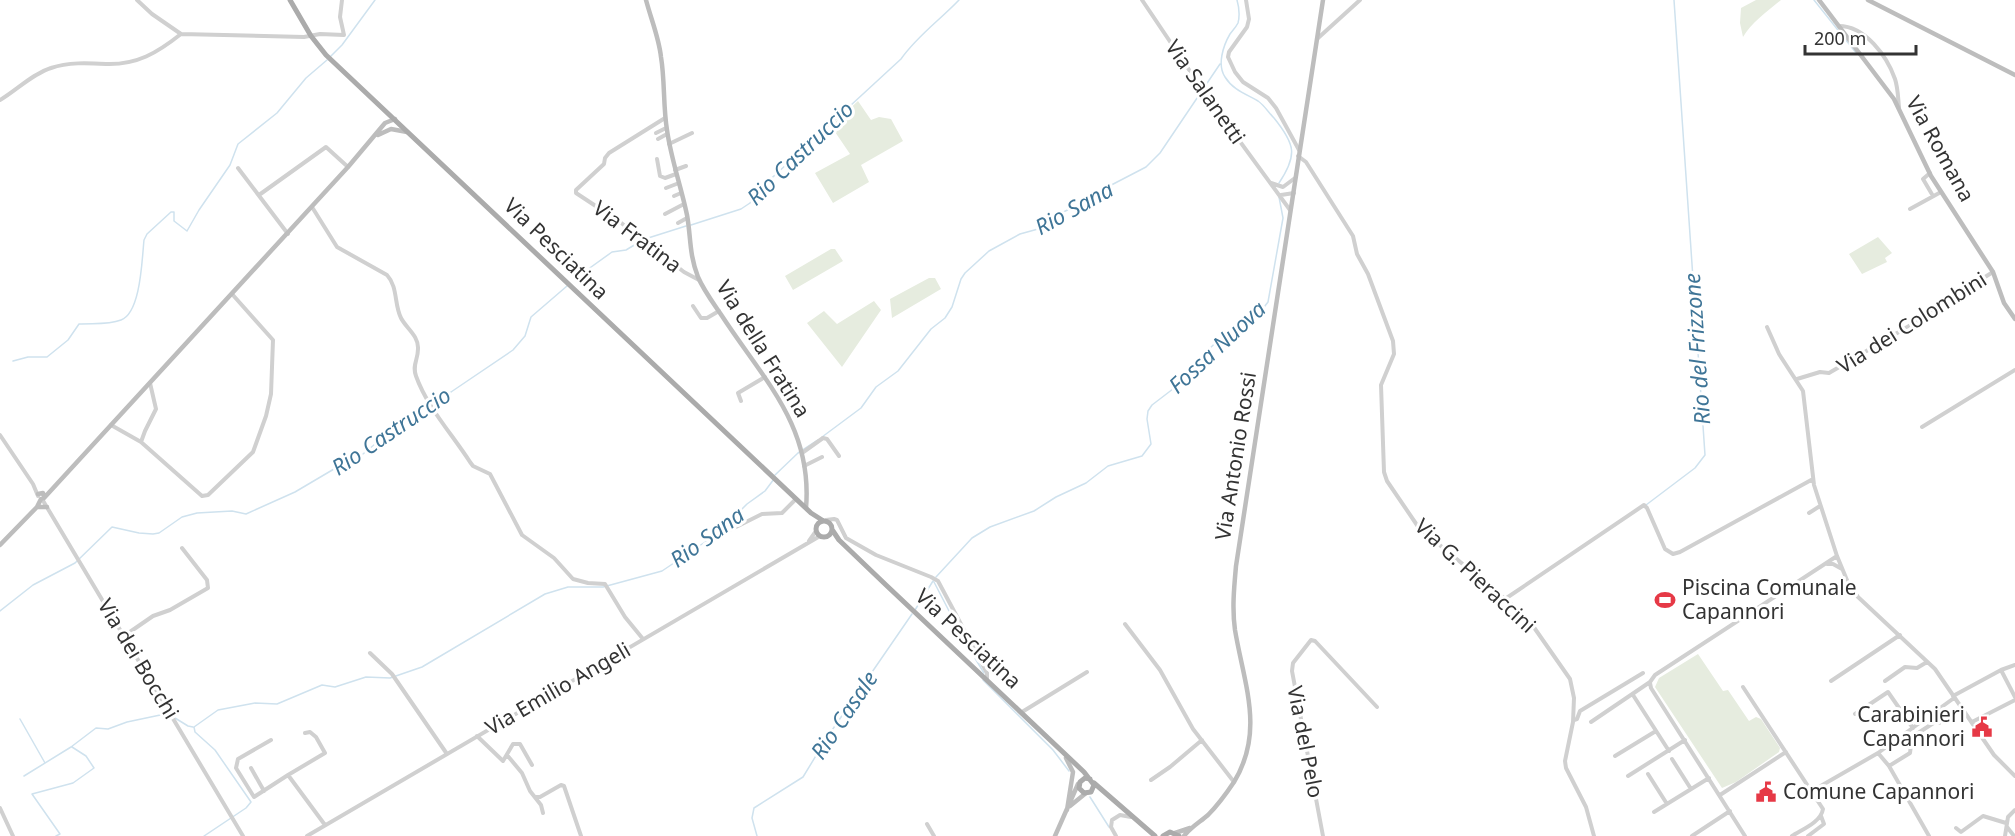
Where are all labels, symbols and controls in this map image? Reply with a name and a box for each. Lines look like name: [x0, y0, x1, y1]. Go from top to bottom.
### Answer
scale bar: [1805, 18, 1916, 56]
text: 200 m: [1814, 26, 1866, 50]
street label: Via Salanetti: [1160, 34, 1252, 149]
street label: Via Romana: [1900, 90, 1982, 207]
water label: Rio Castruccio: [739, 94, 859, 211]
water label: Rio Sana: [1029, 173, 1118, 241]
street label: Via Pesciatina: [498, 191, 615, 305]
street label: Via Fratina: [588, 194, 688, 279]
street label: Via dei Colombini: [1831, 265, 1992, 379]
water label: Rio del Frizzone: [1676, 272, 1716, 426]
street label: Via della Fratina: [710, 275, 817, 422]
water label: Fossa Nuova: [1161, 293, 1272, 399]
street label: Via Antonio Rossi: [1208, 370, 1262, 542]
water label: Rio Castruccio: [325, 379, 456, 481]
water label: Rio Sana: [663, 499, 750, 573]
street label: Via G. Pieraccini: [1409, 512, 1542, 639]
place label: Piscina Comunale Capannori: [1682, 573, 1857, 625]
street label: Via Pesciatina: [910, 582, 1028, 695]
sports icon: Piscina Comunale Capannori: [1653, 588, 1677, 612]
street label: Via dei Bocchi: [92, 593, 186, 724]
street label: Via Emilio Angeli: [480, 635, 635, 741]
water label: Rio Casale: [803, 664, 884, 764]
street label: Via del Pelo: [1281, 683, 1331, 800]
place label: Carabinieri Capannori: [1857, 700, 1965, 752]
public building icon: Carabinieri Capannori: [1970, 715, 1994, 739]
place label: Comune Capannori: [1783, 777, 1974, 805]
public building icon: Comune Capannori: [1754, 780, 1778, 804]

